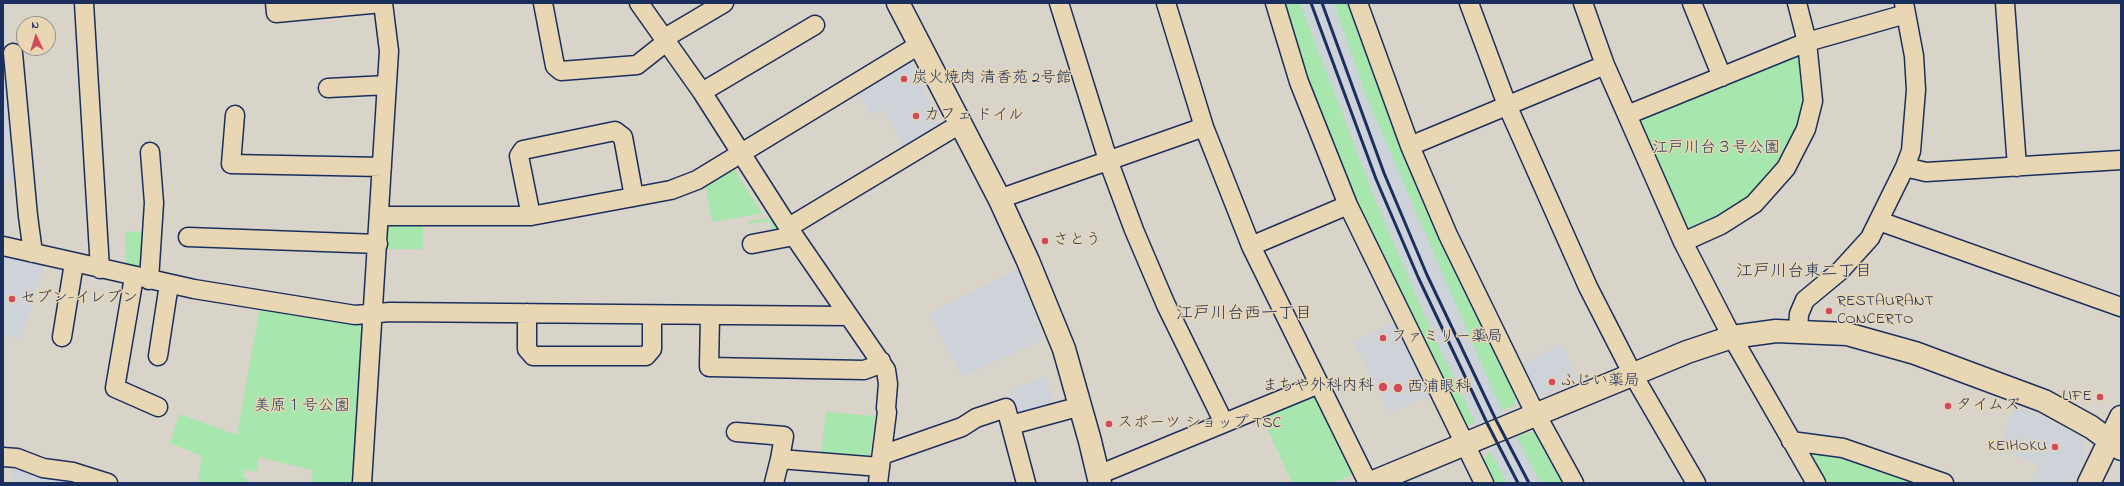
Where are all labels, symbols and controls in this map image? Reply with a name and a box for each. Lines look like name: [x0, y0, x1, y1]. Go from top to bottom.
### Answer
north arrow: [16, 16, 56, 56]
text: N: [31, 17, 40, 33]
place label: 炭火焼肉 清香苑 2号館: [912, 69, 1072, 89]
marker: 炭火焼肉 清香苑 2号館: [899, 74, 909, 84]
place label: カフェ ドイル: [924, 106, 1024, 126]
marker: カフェ ドイル: [911, 111, 921, 121]
park label: 江戸川台３号公園: [1652, 139, 1780, 159]
place label: さとう: [1053, 231, 1101, 251]
marker: さとう: [1040, 236, 1050, 246]
district label: 江戸川台東二丁目: [1736, 263, 1872, 283]
place label: セブン-イレブン: [20, 289, 138, 309]
place label: RESTAURANT CONCERTO: [1837, 292, 1934, 330]
marker: セブン-イレブン: [7, 294, 17, 304]
district label: 江戸川台西一丁目: [1176, 305, 1312, 325]
marker: RESTAURANT CONCERTO: [1824, 306, 1834, 316]
place label: ファミリー薬局: [1391, 328, 1503, 348]
marker: ファミリー薬局: [1378, 333, 1388, 343]
place label: ふじい薬局: [1560, 372, 1640, 392]
place label: まちや外科内科: [1262, 377, 1374, 397]
marker: ふじい薬局: [1547, 377, 1557, 387]
place label: 西浦眼科: [1407, 378, 1471, 398]
marker: まちや外科内科: [1377, 381, 1389, 393]
marker: 西浦眼科: [1392, 382, 1404, 394]
place label: LIFE: [2062, 387, 2092, 407]
marker: LIFE: [2095, 392, 2105, 402]
place label: タイムズ: [1956, 396, 2020, 416]
park label: 美原１号公園: [254, 397, 350, 417]
marker: タイムズ: [1943, 401, 1953, 411]
place label: スポーツ ショップ TSC: [1117, 414, 1281, 434]
marker: スポーツ ショップ TSC: [1104, 419, 1114, 429]
place label: KEIHOKU: [1988, 437, 2047, 457]
marker: KEIHOKU: [2050, 442, 2060, 452]

